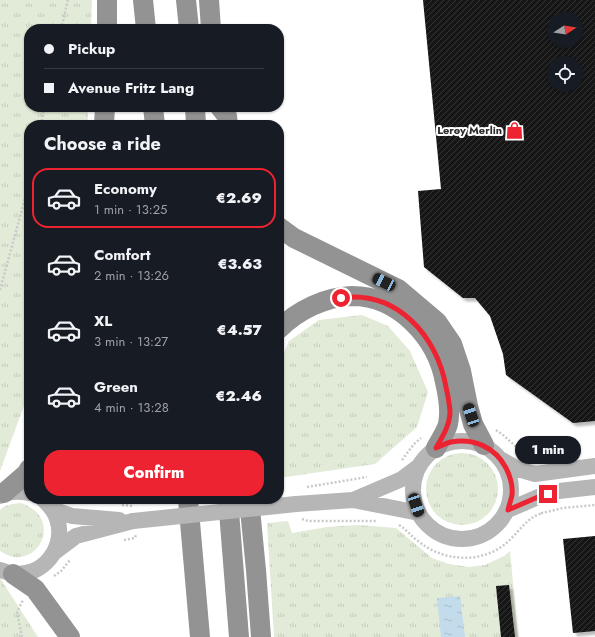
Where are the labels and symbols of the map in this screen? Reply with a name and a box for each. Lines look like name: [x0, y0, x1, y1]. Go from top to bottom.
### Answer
north arrow: [547, 12, 583, 48]
shop icon: Leroy Merlin: [505, 120, 525, 140]
place label: Leroy Merlin: [437, 122, 502, 138]
car: [371, 271, 397, 293]
route start: [332, 289, 350, 307]
car: [462, 402, 480, 428]
callout: 1 min: [515, 436, 581, 464]
route end: [539, 485, 557, 503]
car: [407, 492, 425, 518]

